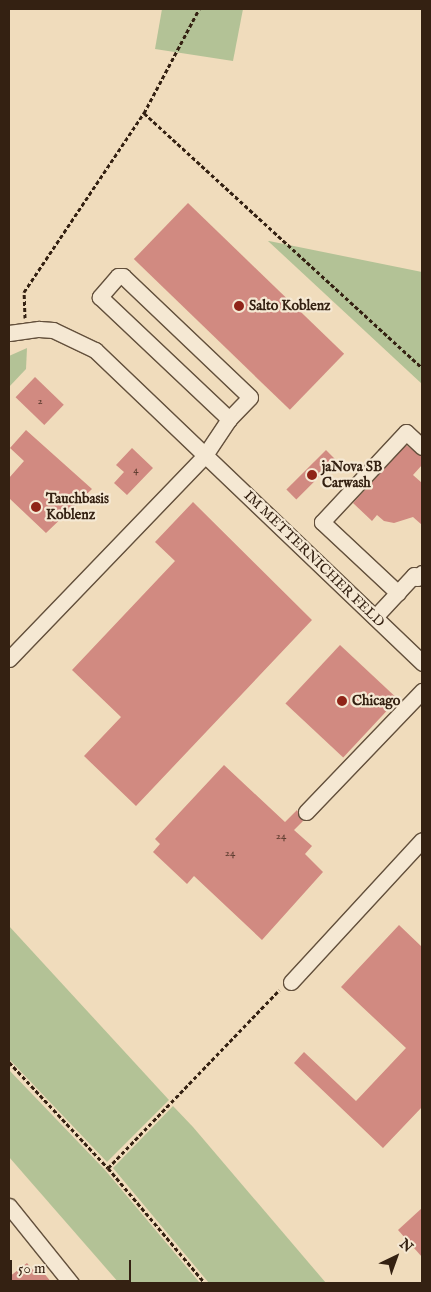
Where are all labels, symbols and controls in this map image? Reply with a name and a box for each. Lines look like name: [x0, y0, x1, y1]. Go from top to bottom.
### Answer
place label: Salto Koblenz: [249, 298, 331, 314]
marker: Salto Koblenz: [233, 300, 245, 312]
house number: 2: [37, 394, 43, 408]
place label: jaNova SB Carwash: [322, 459, 382, 492]
house number: 4: [133, 463, 139, 477]
marker: jaNova SB Carwash: [306, 469, 318, 481]
street label: IM METTERNICHER FELD: [240, 487, 388, 631]
place label: Tauchbasis Koblenz: [46, 491, 109, 524]
marker: Tauchbasis Koblenz: [30, 501, 42, 513]
place label: Chicago: [352, 693, 400, 709]
marker: Chicago: [336, 695, 348, 707]
house number: 24: [276, 829, 286, 843]
house number: 24: [225, 846, 235, 860]
north arrow: [371, 1232, 421, 1282]
text: N: [396, 1235, 417, 1257]
scale bar: [12, 1250, 134, 1282]
text: 50 m: [18, 1259, 46, 1278]

